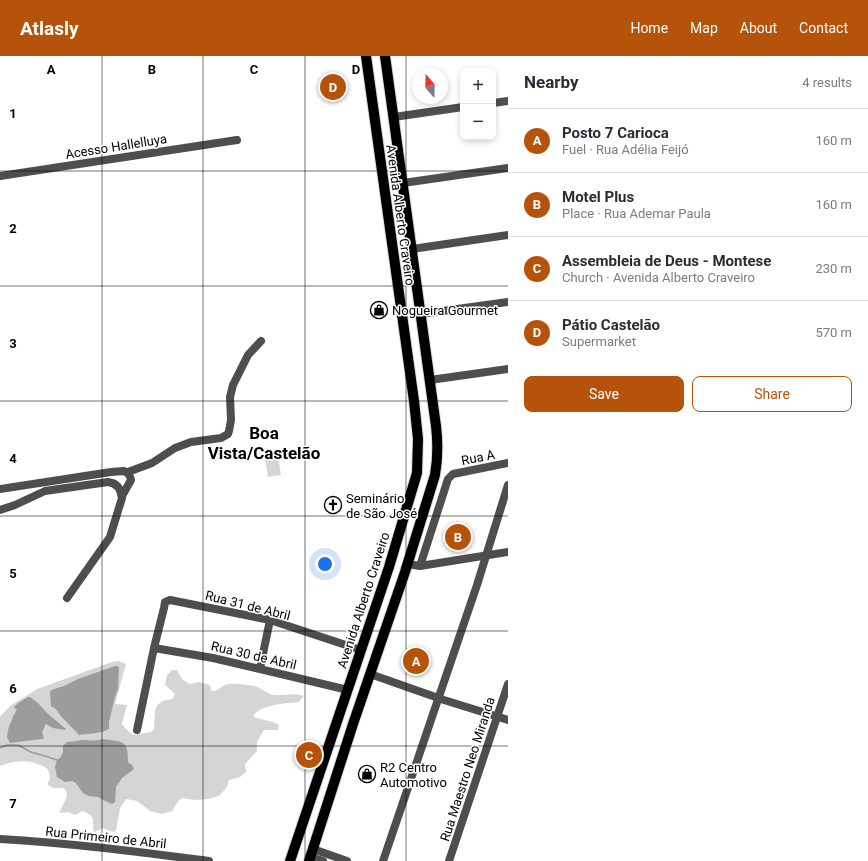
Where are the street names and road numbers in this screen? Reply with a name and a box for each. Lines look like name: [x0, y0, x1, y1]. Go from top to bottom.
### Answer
street label: Acesso Hallelluya: [64, 131, 168, 162]
street label: Avenida Alberto Craveiro: [383, 144, 418, 286]
street label: Rua A: [460, 447, 497, 468]
street label: Avenida Alberto Craveiro: [334, 530, 393, 670]
street label: Rua 31 de Abril: [204, 588, 292, 623]
street label: Rua 30 de Abril: [210, 638, 298, 673]
street label: Rua Maestro Neo Miranda: [437, 695, 498, 843]
street label: Rua Primeiro de Abril: [45, 824, 167, 851]

